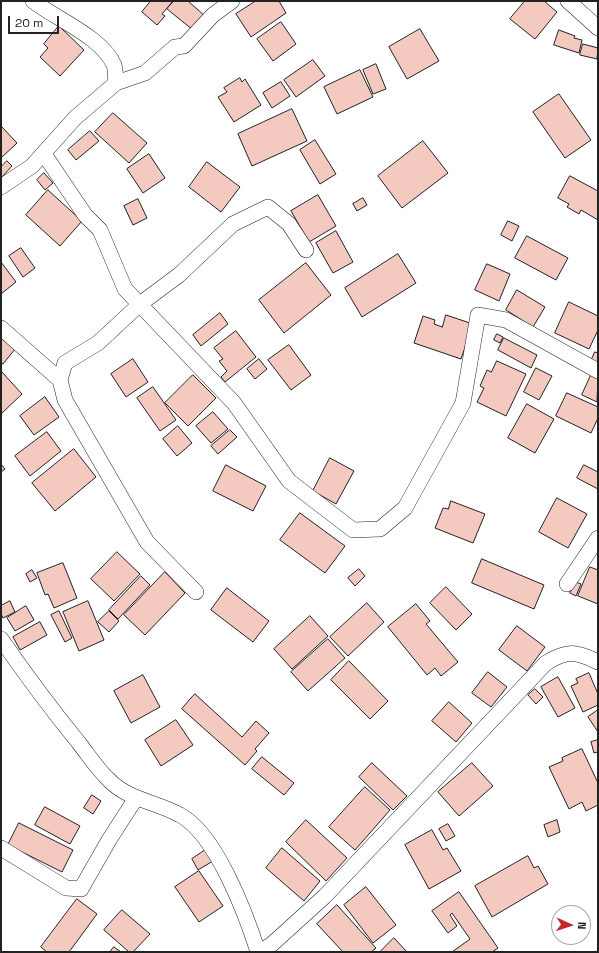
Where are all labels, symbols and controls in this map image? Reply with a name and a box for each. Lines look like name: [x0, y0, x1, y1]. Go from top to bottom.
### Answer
scale bar: [10, 8, 61, 34]
text: 20 m: [15, 15, 43, 31]
north arrow: [551, 905, 591, 945]
text: N: [575, 922, 589, 930]

